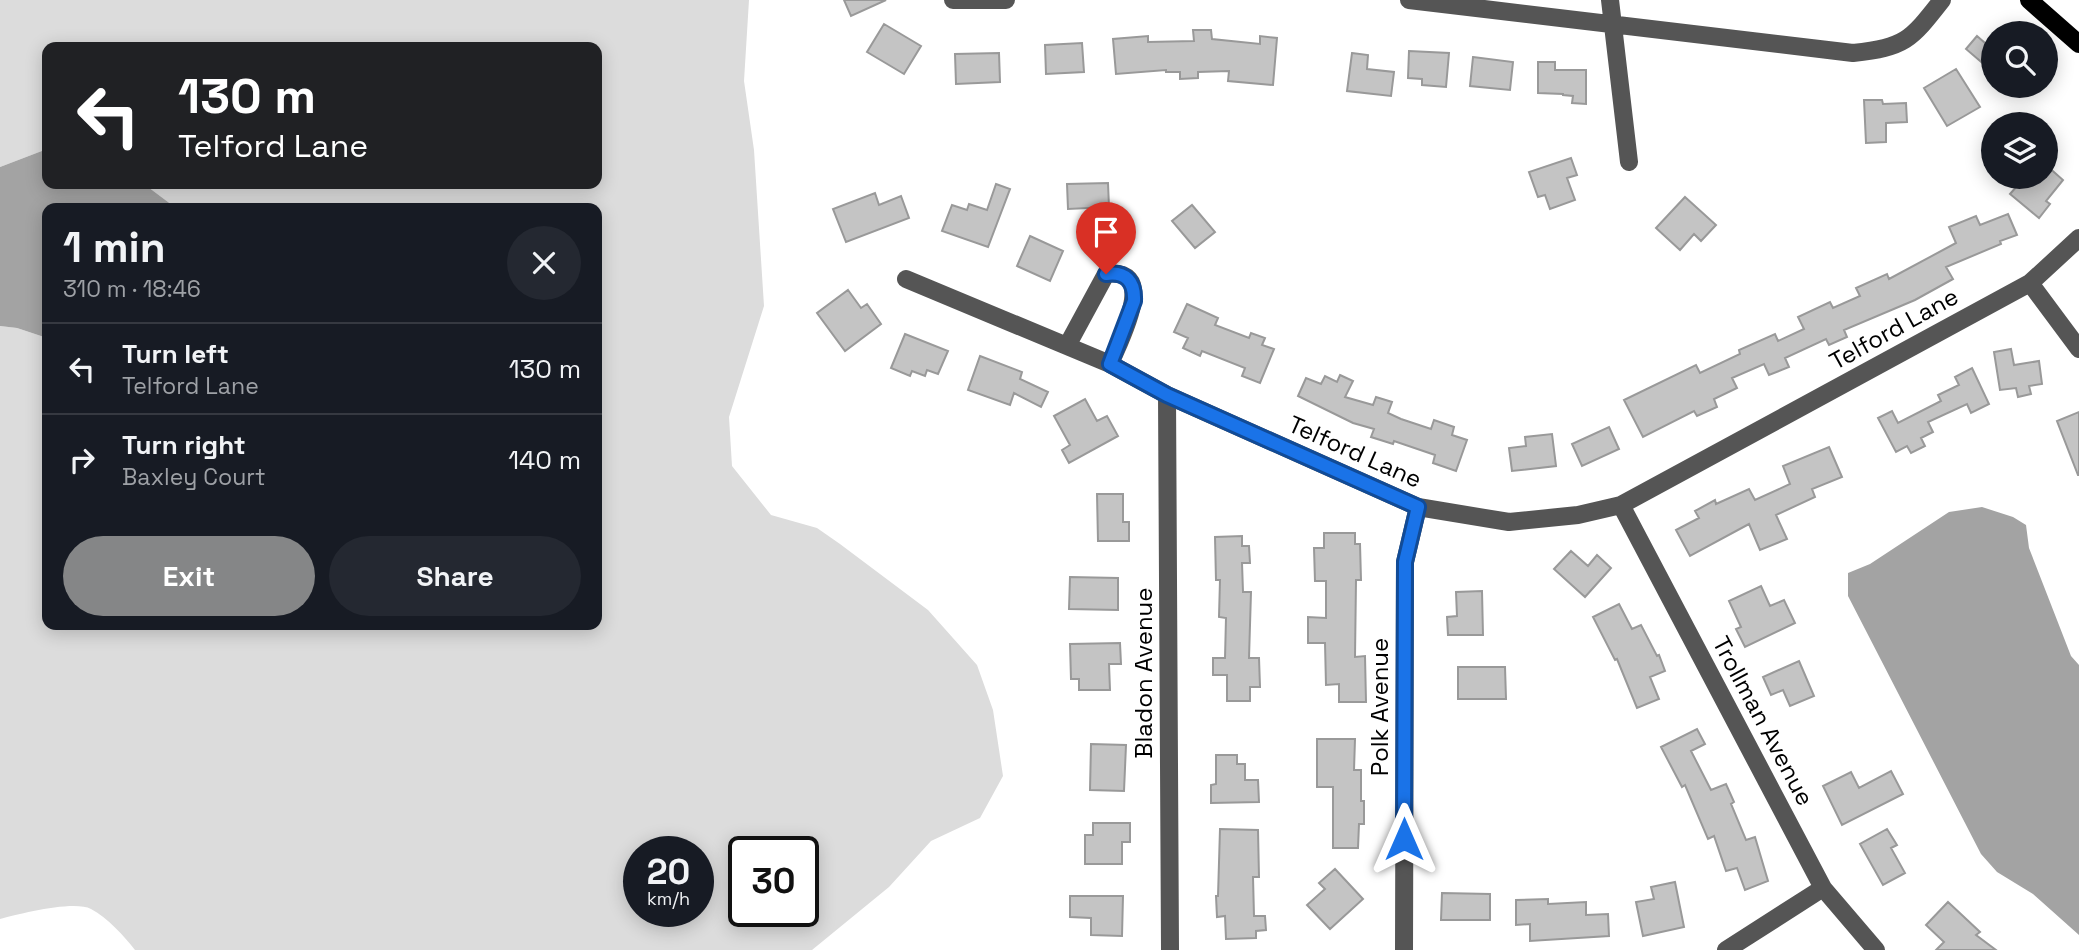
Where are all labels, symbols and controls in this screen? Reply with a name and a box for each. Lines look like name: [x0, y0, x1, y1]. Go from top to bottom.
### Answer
map controls: [1981, 21, 2058, 189]
button: search: [1981, 21, 2058, 98]
text: 130 m: [178, 65, 316, 127]
icon: left: [63, 70, 154, 161]
button: layers: [1981, 112, 2058, 189]
text: Telford Lane: [178, 126, 368, 166]
pin: [1076, 202, 1136, 274]
icon: arrive: [1087, 213, 1125, 251]
text: 1 min: [63, 221, 166, 274]
button: close: [507, 226, 581, 300]
text: 310 m · 18:46: [63, 274, 201, 304]
street label: Telford Lane: [1824, 280, 1964, 377]
text: Turn left: [122, 337, 229, 371]
icon: left: [63, 350, 101, 388]
text: 130 m: [509, 352, 581, 386]
text: Telford Lane: [122, 371, 259, 401]
street label: Telford Lane: [1284, 408, 1427, 495]
text: Turn right: [122, 428, 246, 462]
icon: right: [63, 441, 101, 479]
text: 140 m: [508, 443, 581, 477]
text: Baxley Court: [122, 462, 266, 492]
button: Exit: [63, 536, 315, 616]
button: Share: [329, 536, 581, 616]
street label: Bladon Avenue: [1128, 588, 1159, 758]
street label: Trollman Avenue: [1706, 631, 1821, 811]
street label: Polk Avenue: [1364, 638, 1395, 776]
position arrow: [1367, 802, 1441, 876]
speed limit sign: 30: [728, 836, 819, 927]
text: 20: [647, 850, 690, 894]
text: km/h: [647, 887, 690, 910]

